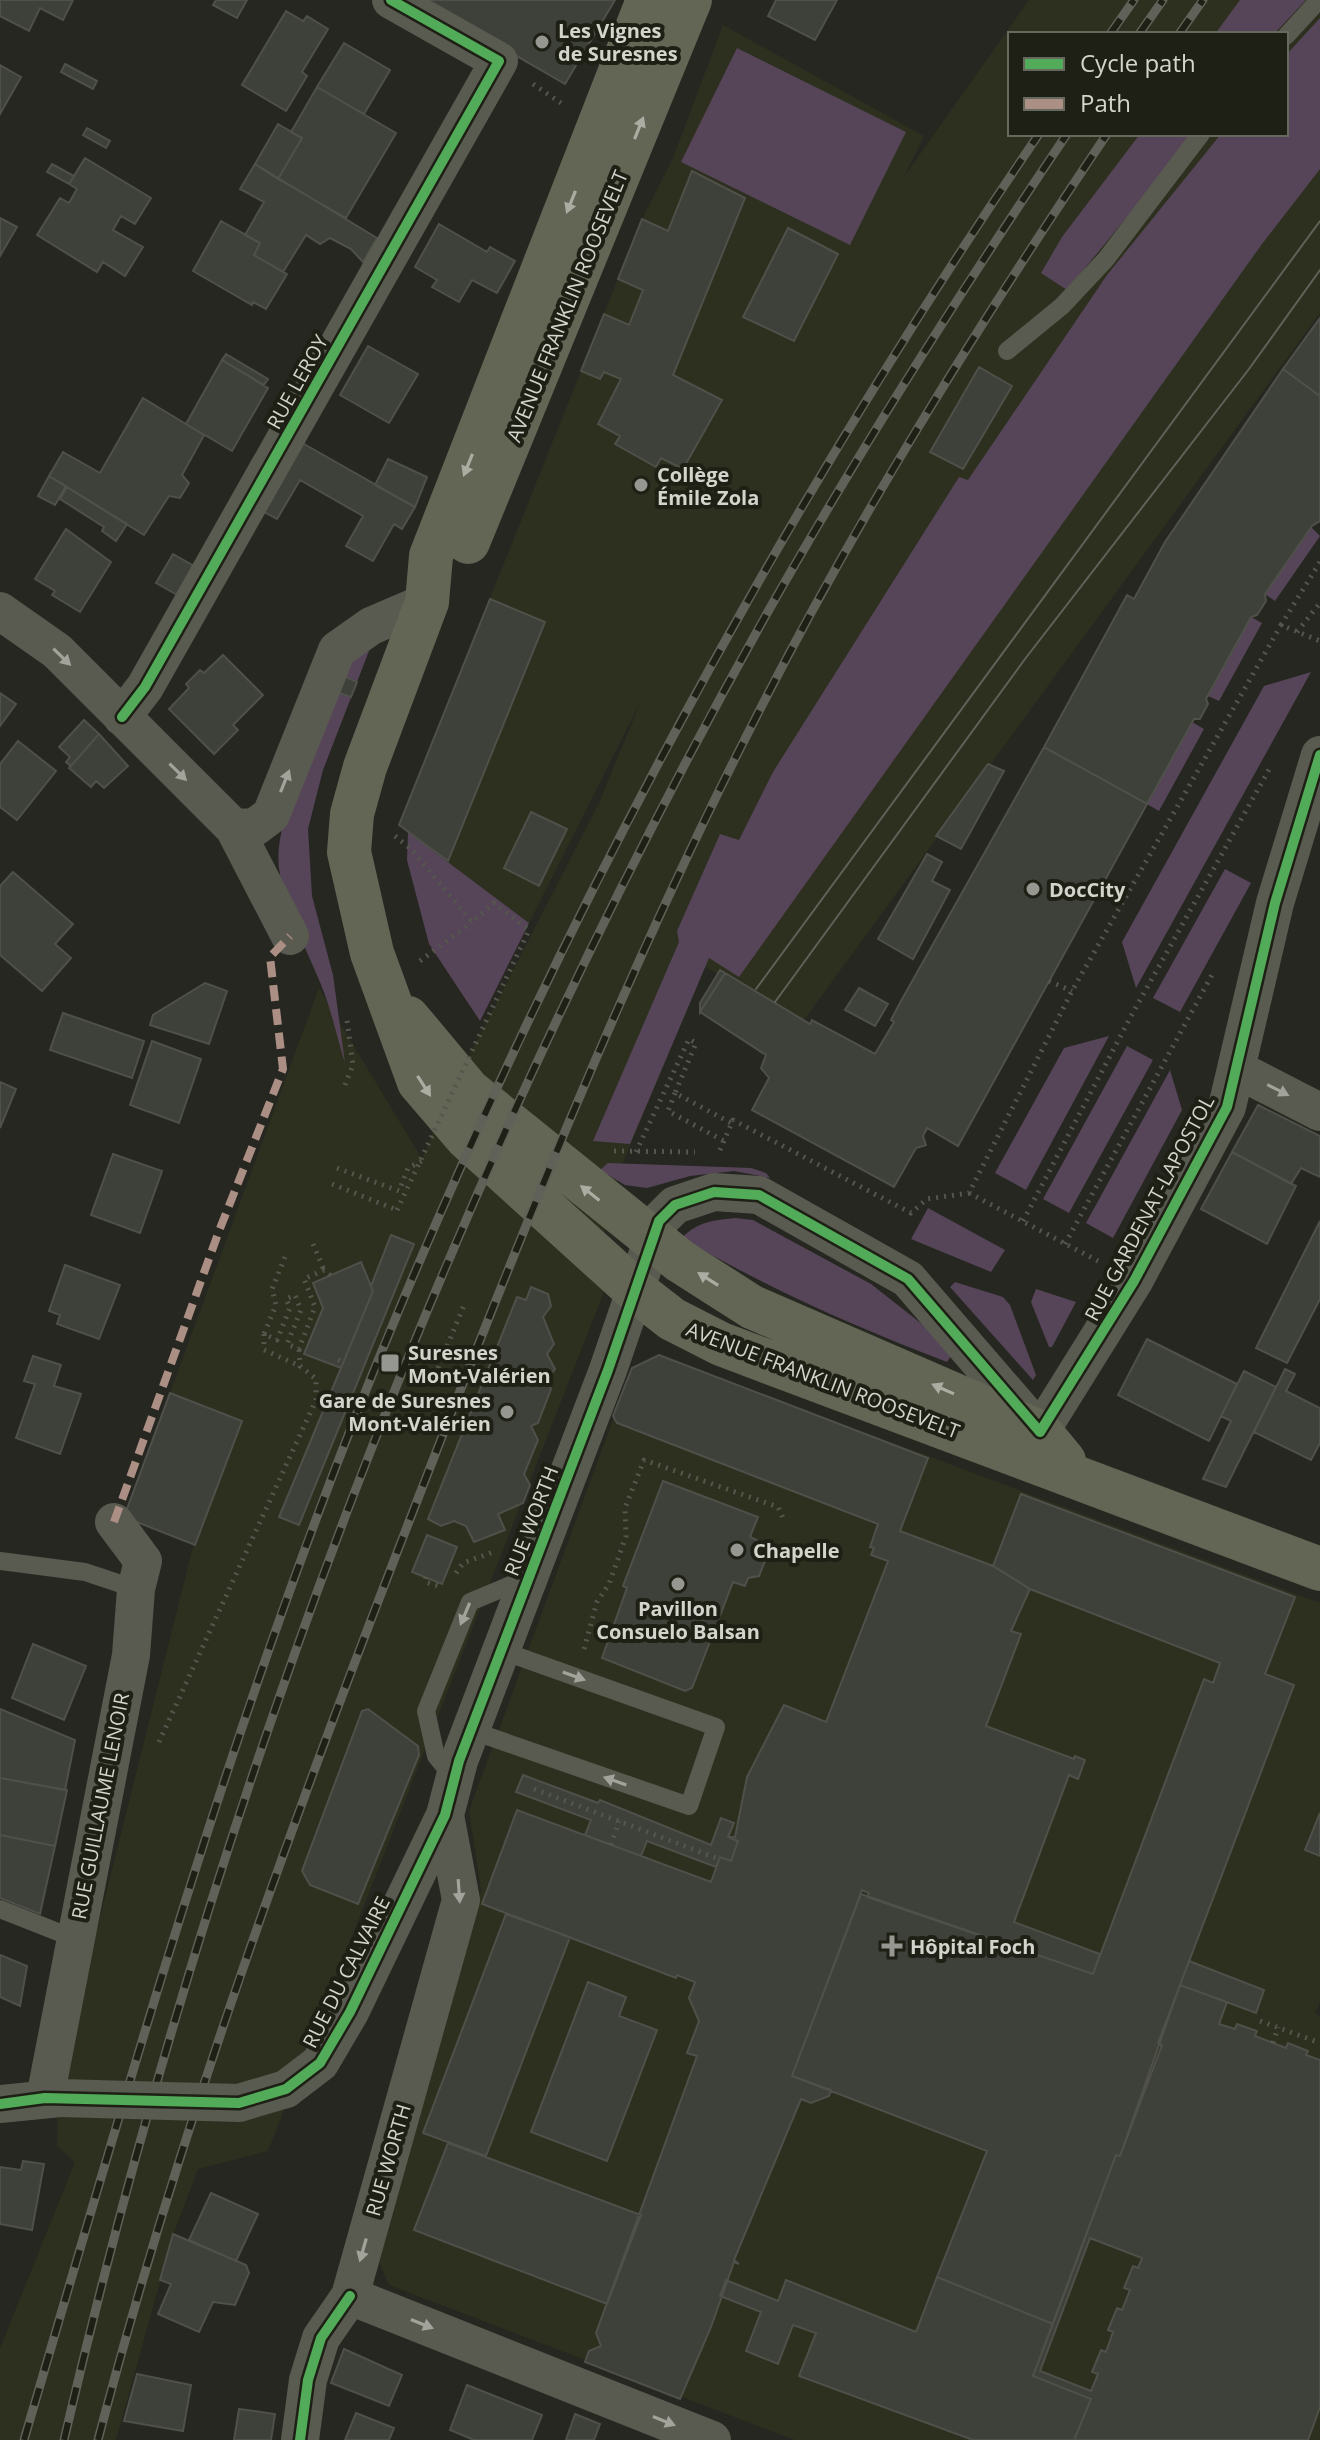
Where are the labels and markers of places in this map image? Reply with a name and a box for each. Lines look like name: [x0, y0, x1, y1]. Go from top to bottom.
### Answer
place label: Les Vignes de Suresnes: [558, 17, 678, 67]
marker: Les Vignes de Suresnes: [533, 33, 551, 51]
place label: Collège Émile Zola: [657, 461, 759, 511]
marker: Collège Émile Zola: [632, 476, 650, 494]
place label: DocCity: [1049, 876, 1126, 903]
marker: DocCity: [1024, 880, 1042, 898]
place label: Suresnes Mont-Valérien: [408, 1339, 551, 1389]
marker: Suresnes Mont-Valérien: [379, 1352, 401, 1374]
place label: Gare de Suresnes Mont-Valérien: [319, 1387, 491, 1437]
marker: Gare de Suresnes Mont-Valérien: [498, 1403, 516, 1421]
place label: Chapelle: [753, 1537, 839, 1564]
marker: Chapelle: [728, 1541, 746, 1559]
marker: Pavillon Consuelo Balsan: [669, 1575, 687, 1593]
place label: Pavillon Consuelo Balsan: [596, 1595, 760, 1645]
place label: Hôpital Foch: [910, 1933, 1035, 1960]
marker: Hôpital Foch: [881, 1935, 903, 1957]

